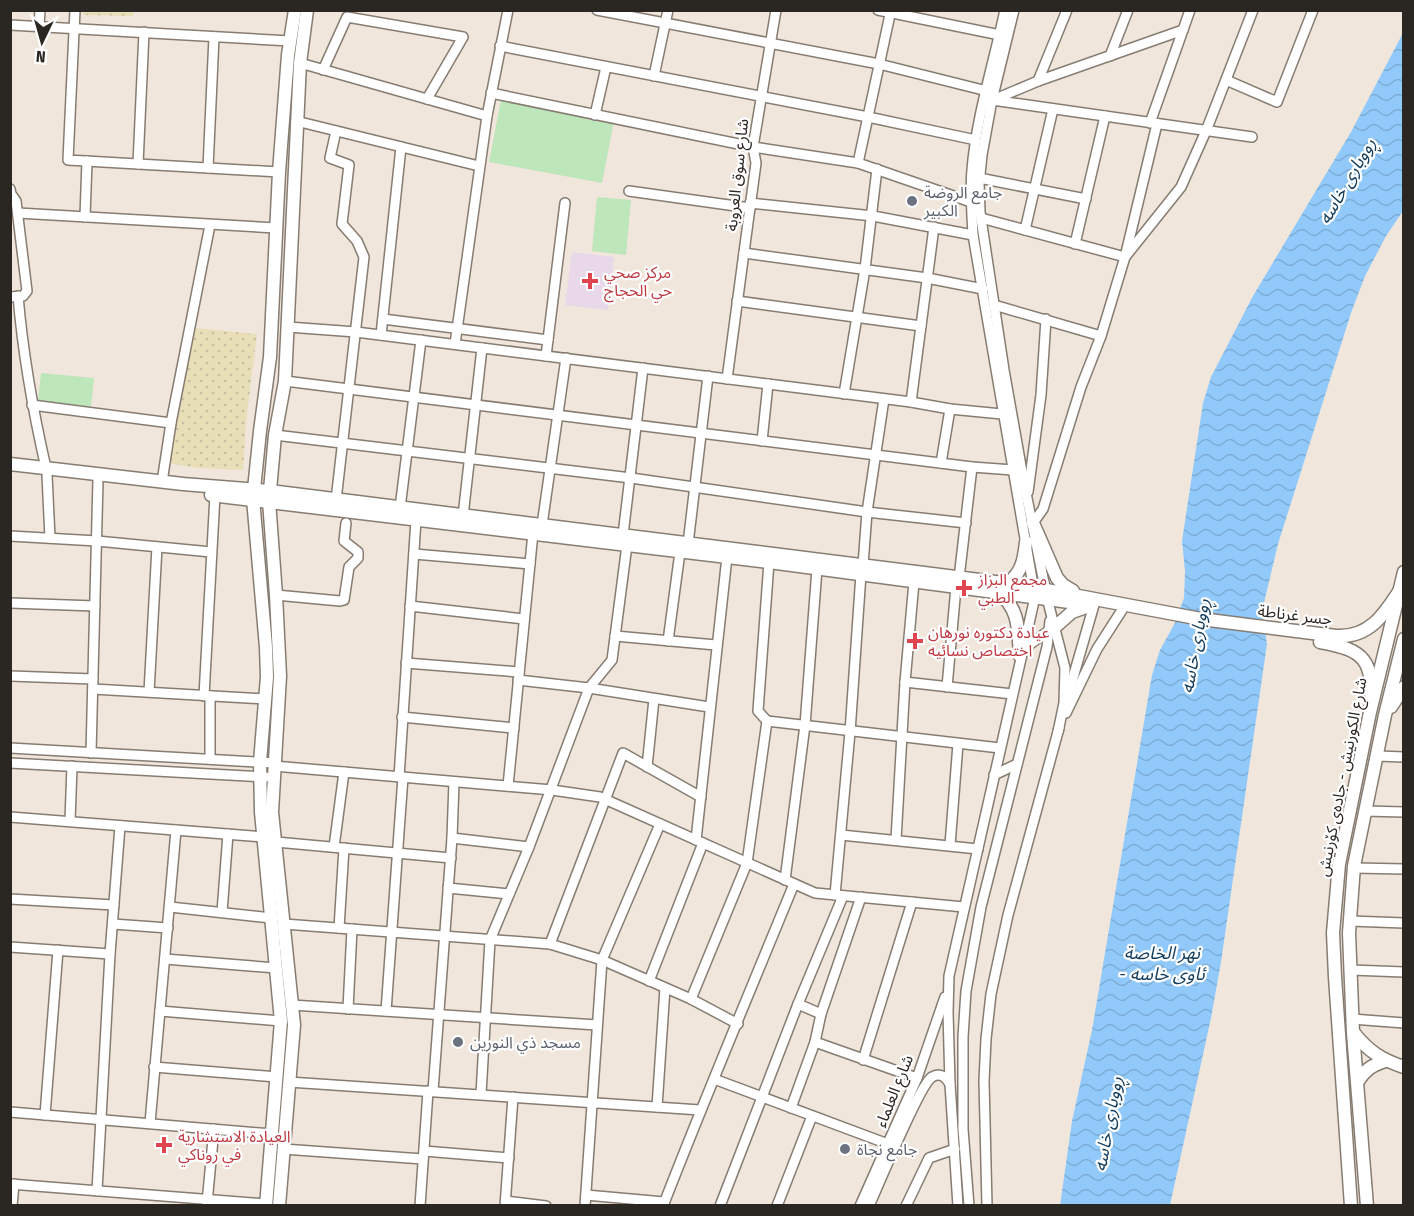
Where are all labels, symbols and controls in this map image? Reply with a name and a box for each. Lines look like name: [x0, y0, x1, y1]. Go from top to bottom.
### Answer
north arrow: [12, 12, 72, 72]
text: N: [35, 47, 46, 66]
street label: شارع سوق العروبة: [722, 118, 755, 233]
water label: ڕووباری خاسە: [1313, 134, 1384, 230]
place label: جامع الروضة الكبير: [923, 183, 1002, 220]
marker: جامع الروضة الكبير: [905, 194, 919, 208]
place label: مركز صحي حي الحجاج: [604, 263, 672, 303]
marker: مركز صحي حي الحجاج: [581, 272, 599, 290]
place label: مجمع البزاز الطبي: [977, 570, 1047, 609]
marker: مجمع البزاز الطبي: [955, 579, 973, 597]
water label: ڕووباری خاسە: [1176, 596, 1218, 696]
street label: جسر غرناطة: [1257, 601, 1333, 629]
place label: عيادة دكتوره نورهان اختصاص نسائيه: [928, 623, 1050, 660]
marker: عيادة دكتوره نورهان اختصاص نسائيه: [906, 632, 924, 650]
street label: شارع الكورنيش - جادەی کۆرنیش: [1313, 676, 1374, 879]
water label: نهر الخاصة - ئاوی خاسە: [1119, 942, 1207, 985]
place label: مسجد ذي النورين: [470, 1033, 581, 1054]
marker: مسجد ذي النورين: [451, 1035, 465, 1049]
street label: شارع العلماء: [871, 1052, 920, 1131]
water label: ڕووباری خاسە: [1089, 1074, 1131, 1174]
place label: العيادة الاستشارية في روناكي: [178, 1127, 291, 1166]
marker: العيادة الاستشارية في روناكي: [155, 1136, 173, 1154]
place label: جامع نجاة: [857, 1140, 917, 1162]
marker: جامع نجاة: [838, 1142, 852, 1156]

